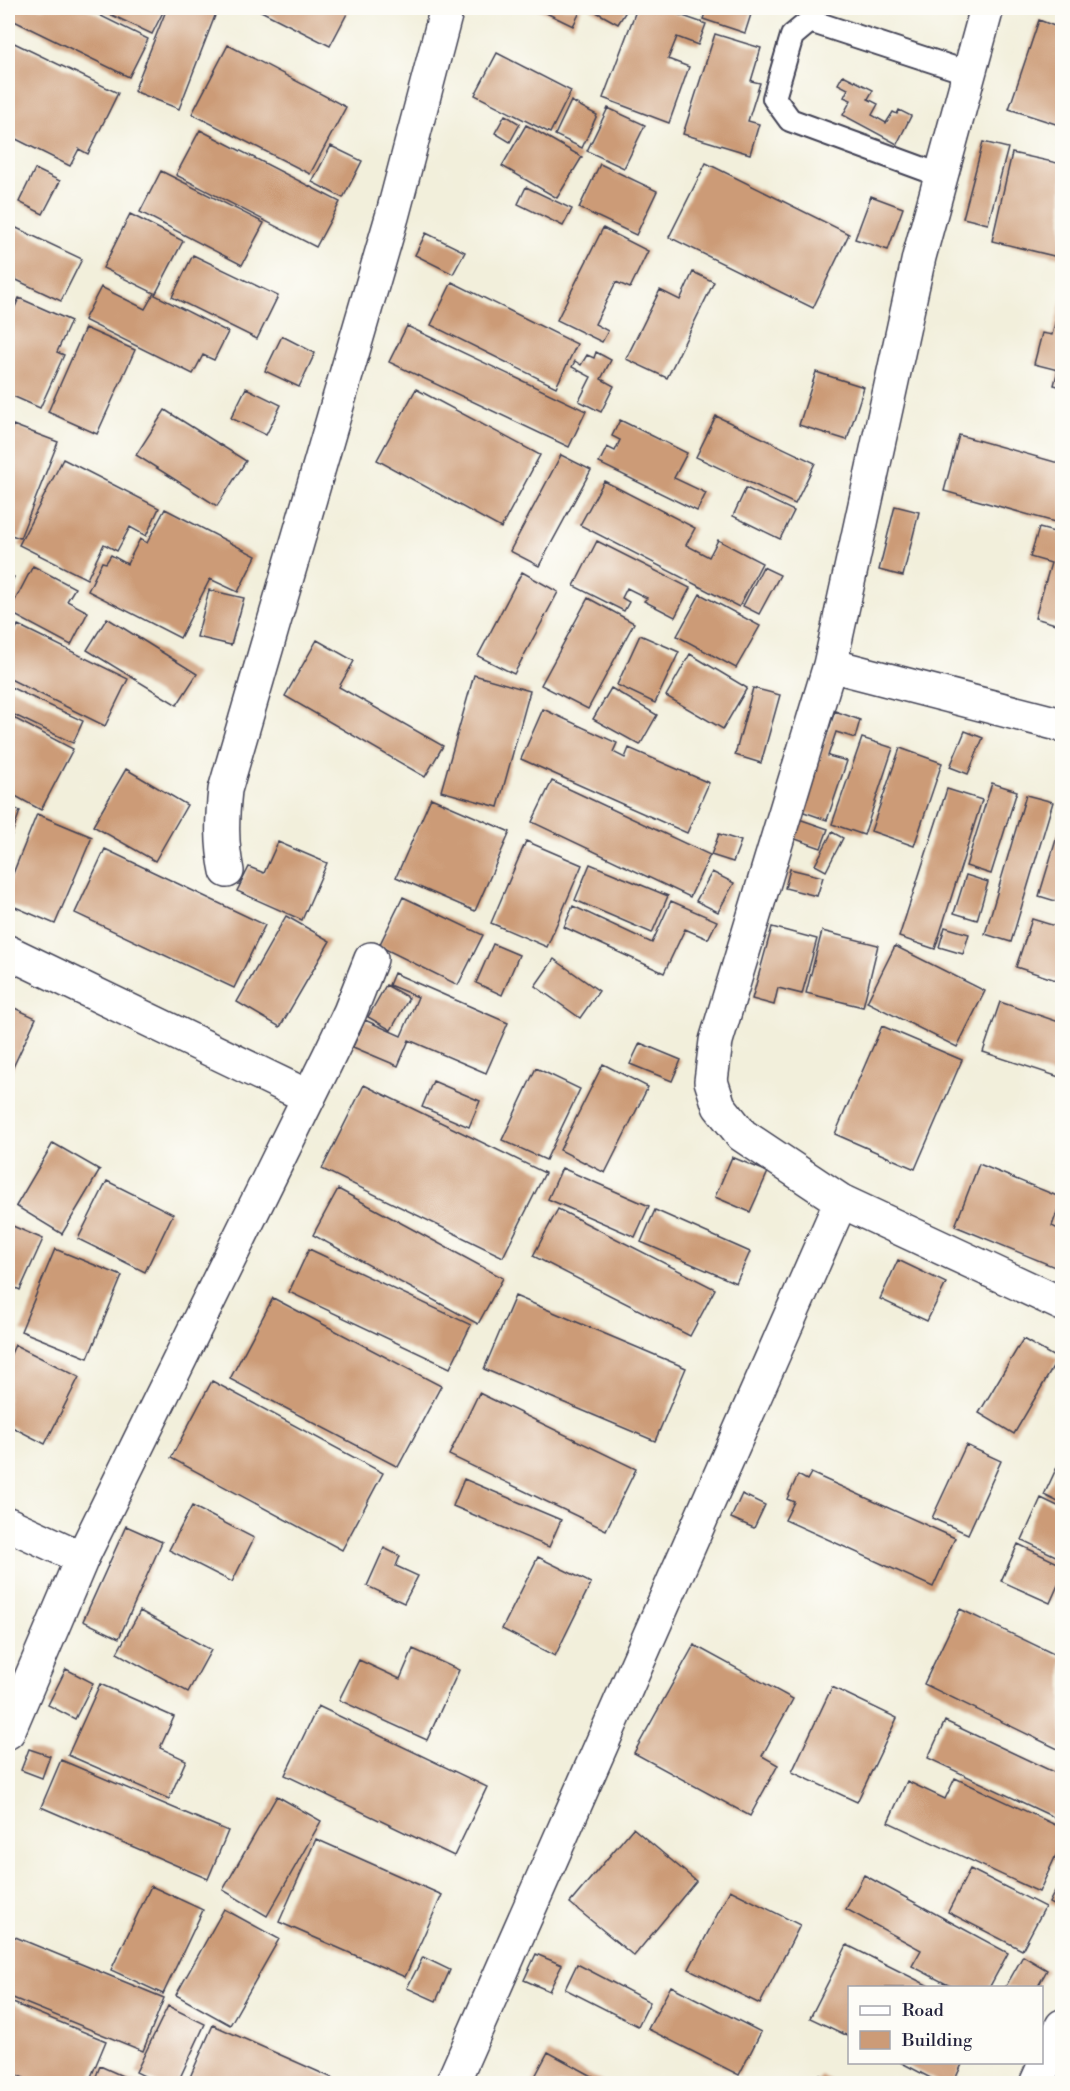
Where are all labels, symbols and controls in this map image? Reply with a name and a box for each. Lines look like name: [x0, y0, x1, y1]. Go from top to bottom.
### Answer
legend: [848, 1986, 1043, 2064]
text: Road: [902, 1999, 945, 2022]
text: Building: [901, 2029, 973, 2052]

